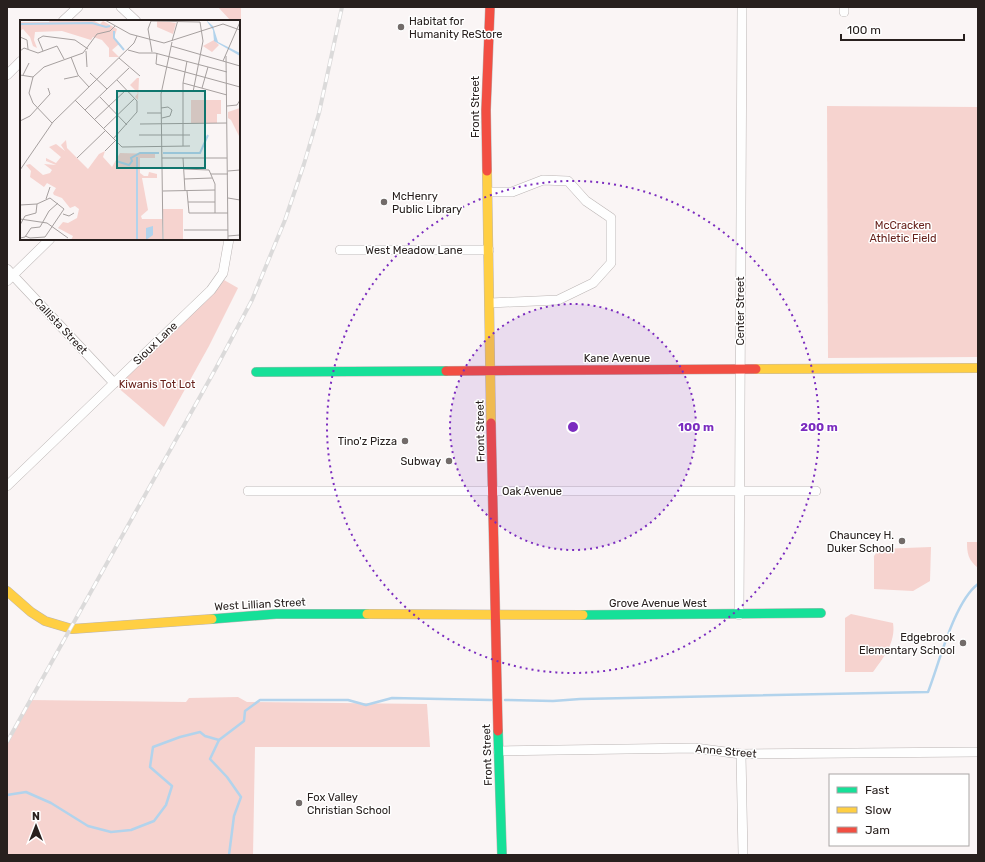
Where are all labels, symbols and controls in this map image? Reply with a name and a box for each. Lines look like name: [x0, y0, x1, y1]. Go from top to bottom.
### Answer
place label: Habitat for Humanity ReStore: [409, 15, 502, 41]
scale bar: [841, 16, 964, 42]
inset map: [20, 20, 240, 240]
marker: Habitat for Humanity ReStore: [396, 22, 406, 32]
text: 100 m: [847, 23, 881, 37]
street label: Front Street: [469, 75, 482, 138]
place label: McHenry Public Library: [392, 190, 462, 216]
marker: McHenry Public Library: [379, 197, 389, 207]
park label: McCracken Athletic Field: [869, 219, 937, 245]
street label: West Meadow Lane: [365, 244, 463, 257]
street label: Center Street: [734, 276, 747, 345]
street label: Callista Street: [31, 296, 90, 358]
street label: Sioux Lane: [131, 319, 180, 368]
street label: Kane Avenue: [584, 352, 650, 365]
park label: Kiwanis Tot Lot: [119, 378, 196, 391]
street label: Front Street: [473, 399, 488, 462]
centre of rings: [566, 420, 580, 434]
text: 100 m: [678, 420, 714, 434]
text: 200 m: [800, 420, 838, 434]
place label: Tino'z Pizza: [338, 435, 397, 448]
marker: Tino'z Pizza: [400, 436, 410, 446]
place label: Subway: [400, 455, 441, 468]
marker: Subway: [444, 456, 454, 466]
street label: Oak Avenue: [502, 485, 562, 498]
place label: Chauncey H. Duker School: [827, 529, 894, 555]
marker: Chauncey H. Duker School: [897, 536, 907, 546]
street label: West Lillian Street: [214, 596, 307, 613]
street label: Grove Avenue West: [609, 597, 708, 610]
place label: Edgebrook Elementary School: [859, 631, 955, 657]
marker: Edgebrook Elementary School: [958, 638, 968, 648]
street label: Front Street: [480, 723, 495, 786]
street label: Anne Street: [695, 742, 758, 761]
legend: [829, 774, 969, 846]
text: Fast: [865, 783, 889, 797]
place label: Fox Valley Christian School: [307, 791, 391, 817]
marker: Fox Valley Christian School: [294, 798, 304, 808]
text: Slow: [865, 803, 892, 817]
north arrow: [16, 806, 56, 846]
text: N: [32, 810, 40, 823]
text: Jam: [865, 823, 890, 837]

